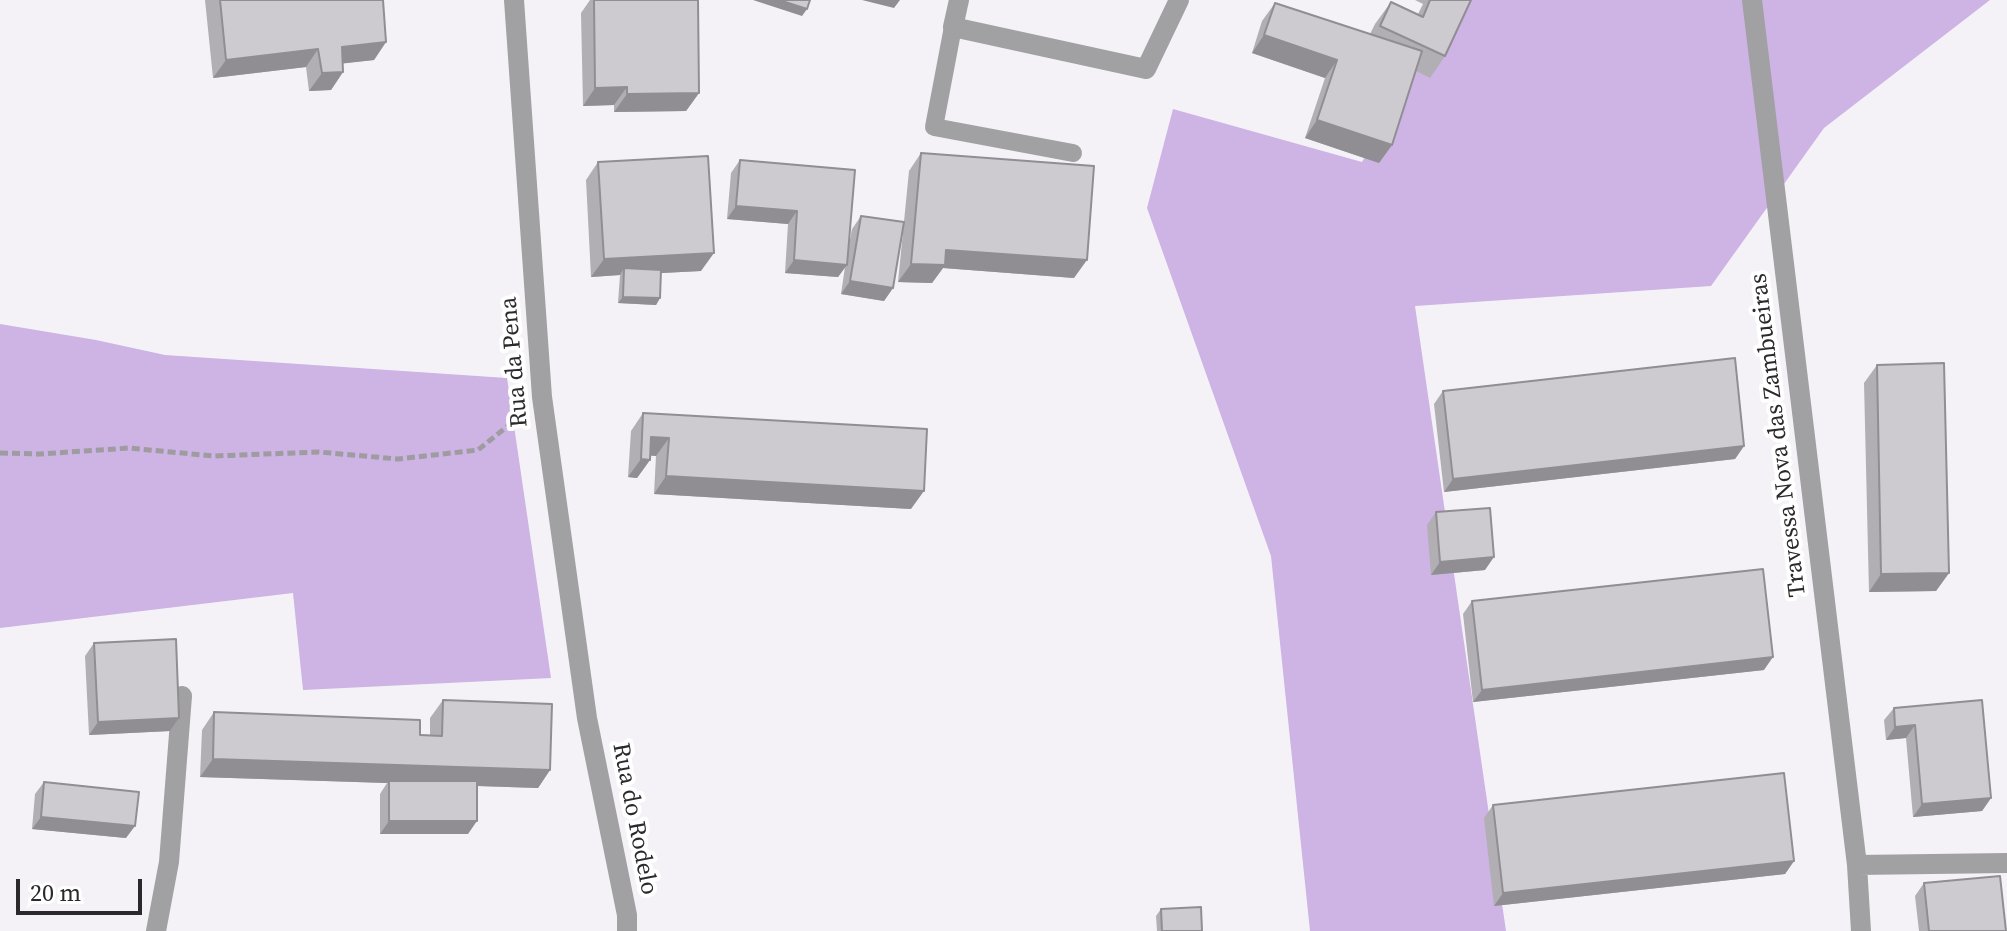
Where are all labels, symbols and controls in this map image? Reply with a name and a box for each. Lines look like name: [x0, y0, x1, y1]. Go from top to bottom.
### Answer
street label: Travessa Nova das Zambueiras: [1745, 272, 1813, 598]
street label: Rua da Pena: [495, 295, 535, 429]
street label: Rua do Rodelo: [605, 741, 663, 897]
scale bar: [20, 863, 146, 913]
text: 20 m: [30, 876, 81, 909]

